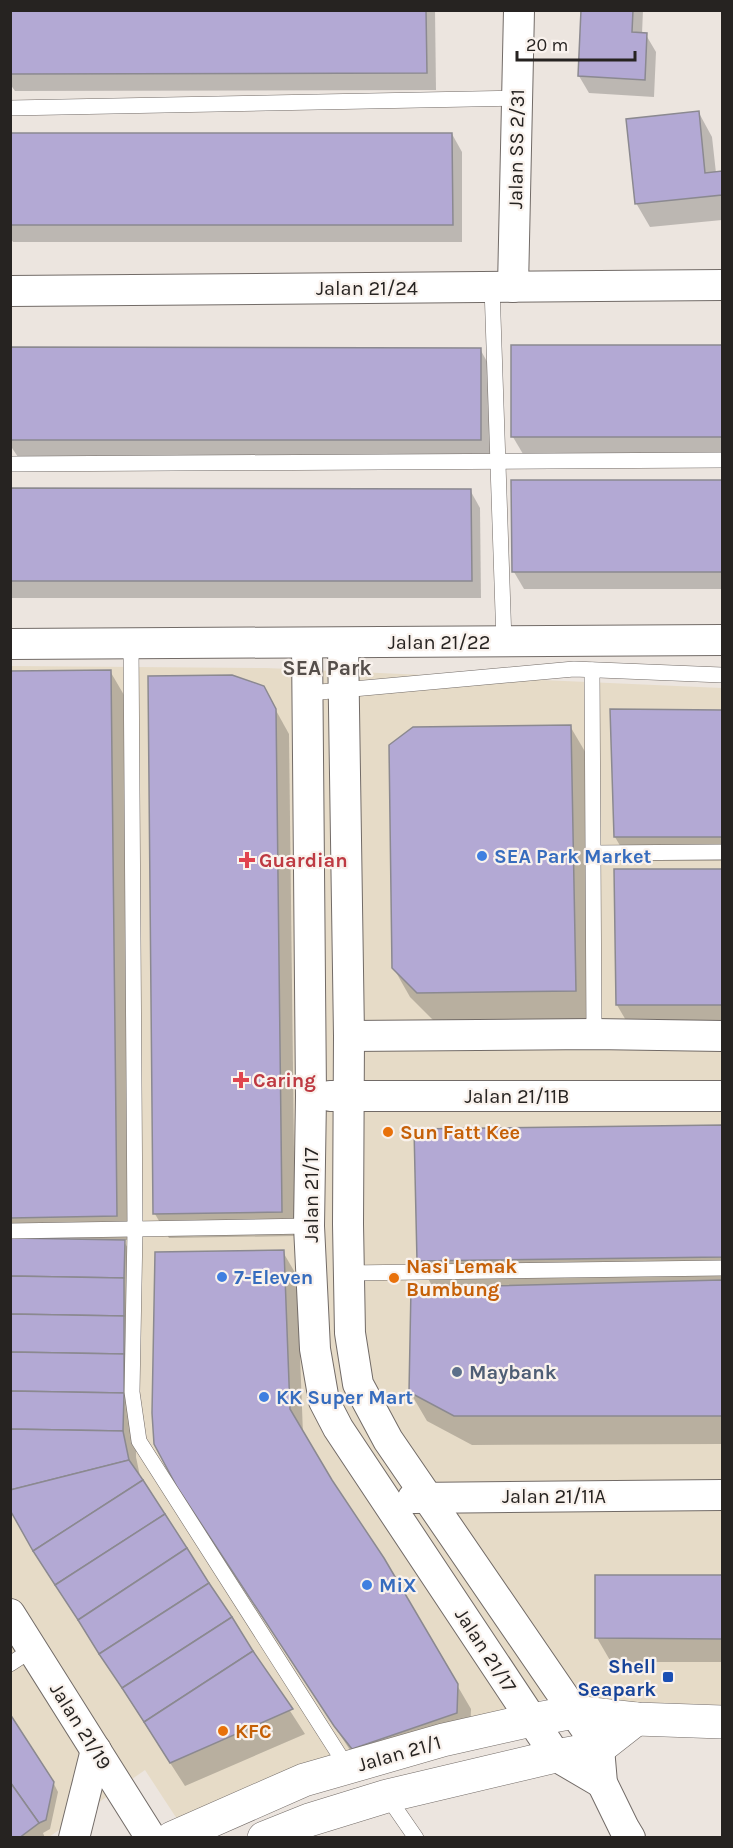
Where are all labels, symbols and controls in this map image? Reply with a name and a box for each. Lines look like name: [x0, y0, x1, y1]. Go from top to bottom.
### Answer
scale bar: [517, 24, 636, 62]
text: 20 m: [526, 34, 568, 56]
street label: Jalan SS 2/31: [504, 89, 529, 209]
street label: Jalan 21/24: [316, 277, 418, 300]
street label: Jalan 21/22: [388, 631, 490, 654]
district label: SEA Park: [282, 656, 372, 680]
place label: SEA Park Market: [494, 845, 652, 868]
place label: Guardian: [259, 849, 348, 872]
marker: SEA Park Market: [475, 849, 489, 863]
marker: Guardian: [240, 853, 254, 867]
place label: Caring: [253, 1069, 316, 1092]
marker: Caring: [234, 1073, 248, 1087]
street label: Jalan 21/11B: [465, 1085, 570, 1108]
place label: Sun Fatt Kee: [400, 1121, 520, 1144]
marker: Sun Fatt Kee: [381, 1125, 395, 1139]
street label: Jalan 21/17: [300, 1147, 323, 1243]
place label: Nasi Lemak Bumbung: [406, 1255, 517, 1301]
place label: 7-Eleven: [234, 1266, 313, 1289]
marker: 7-Eleven: [215, 1270, 229, 1284]
marker: Nasi Lemak Bumbung: [387, 1271, 401, 1285]
place label: Maybank: [469, 1361, 557, 1384]
marker: Maybank: [450, 1365, 464, 1379]
place label: KK Super Mart: [276, 1386, 413, 1409]
marker: KK Super Mart: [257, 1390, 271, 1404]
street label: Jalan 21/11A: [502, 1485, 606, 1508]
place label: MiX: [379, 1574, 417, 1597]
marker: MiX: [360, 1578, 374, 1592]
street label: Jalan 21/17: [450, 1604, 522, 1697]
place label: Shell Seapark: [577, 1655, 656, 1701]
marker: Shell Seapark: [661, 1670, 675, 1684]
street label: Jalan 21/19: [45, 1679, 116, 1774]
place label: KFC: [235, 1720, 272, 1743]
marker: KFC: [216, 1724, 230, 1738]
street label: Jalan 21/1: [355, 1731, 444, 1776]

